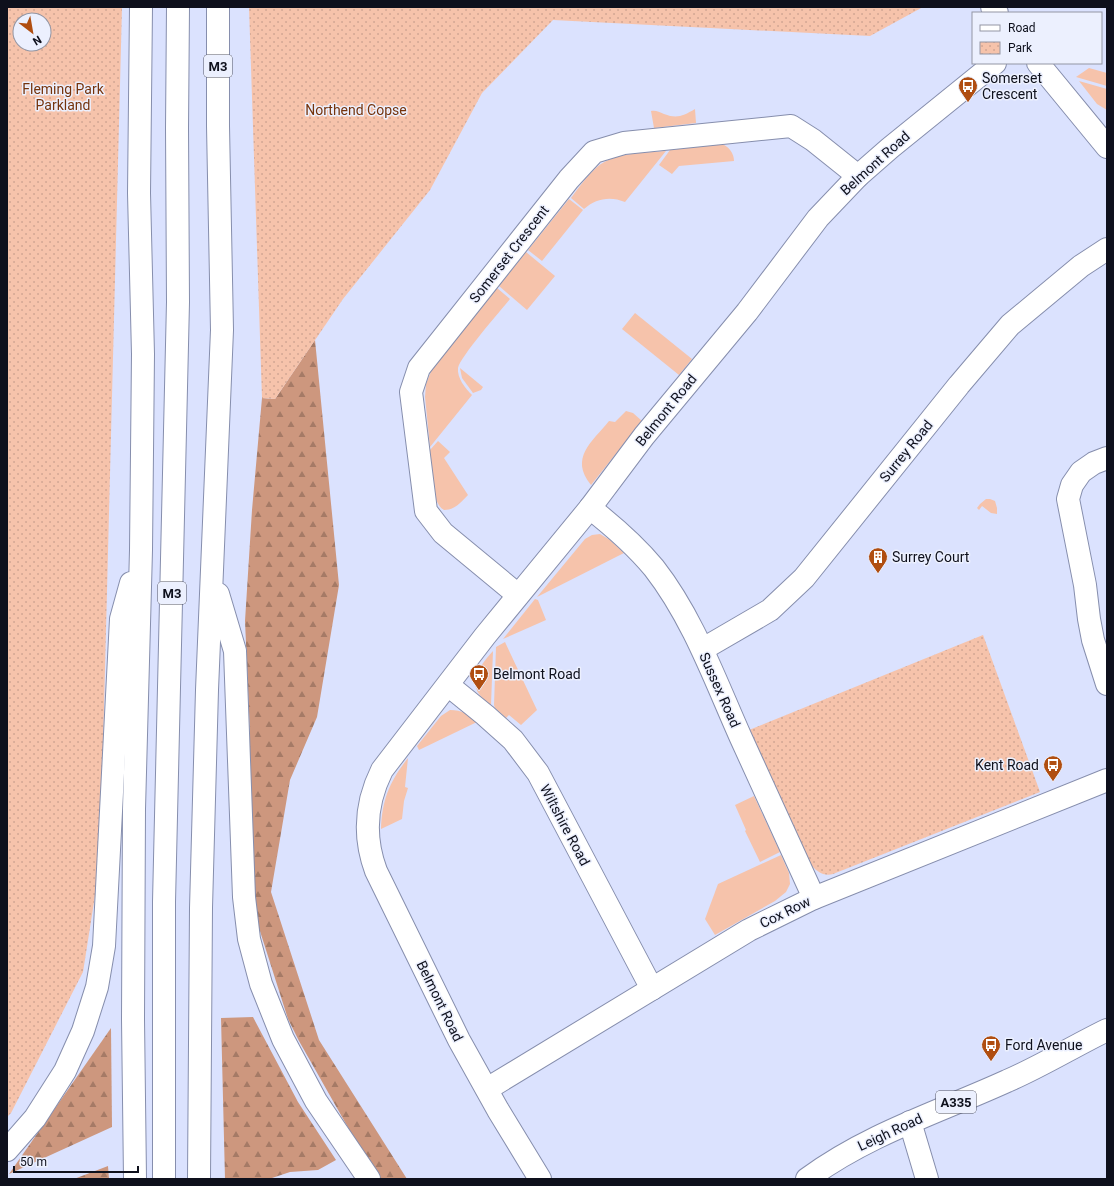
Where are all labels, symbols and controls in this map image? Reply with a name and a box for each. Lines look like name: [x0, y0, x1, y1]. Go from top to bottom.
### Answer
north arrow: [12, 12, 52, 52]
legend: [972, 12, 1102, 64]
text: Road: [1008, 21, 1036, 35]
text: N: [30, 33, 44, 48]
text: Park: [1008, 41, 1033, 55]
road number: M3: [204, 55, 232, 77]
place label: Somerset Crescent: [982, 70, 1042, 102]
bus stop icon: Somerset Crescent: [957, 75, 979, 103]
park label: Fleming Park Parkland: [22, 81, 105, 113]
park label: Northend Copse: [305, 102, 407, 118]
street label: Belmont Road: [837, 128, 913, 198]
street label: Somerset Crescent: [466, 202, 552, 306]
street label: Belmont Road: [632, 371, 700, 449]
street label: Surrey Road: [876, 417, 936, 485]
building icon: Surrey Court: [867, 546, 889, 574]
place label: Surrey Court: [892, 549, 970, 565]
road number: M3: [158, 582, 186, 604]
street label: Sussex Road: [696, 650, 744, 730]
bus stop icon: Belmont Road: [468, 663, 490, 691]
place label: Belmont Road: [493, 666, 581, 682]
bus stop icon: Kent Road: [1042, 754, 1064, 782]
place label: Kent Road: [975, 757, 1039, 773]
street label: Wiltshire Road: [537, 782, 593, 868]
street label: Cox Row: [757, 893, 813, 931]
street label: Belmont Road: [414, 958, 466, 1044]
bus stop icon: Ford Avenue: [980, 1034, 1002, 1062]
place label: Ford Avenue: [1005, 1037, 1082, 1053]
road number: A335: [936, 1091, 976, 1113]
street label: Leigh Road: [855, 1110, 925, 1154]
scale bar: [14, 1148, 138, 1174]
text: 50 m: [20, 1155, 47, 1169]

